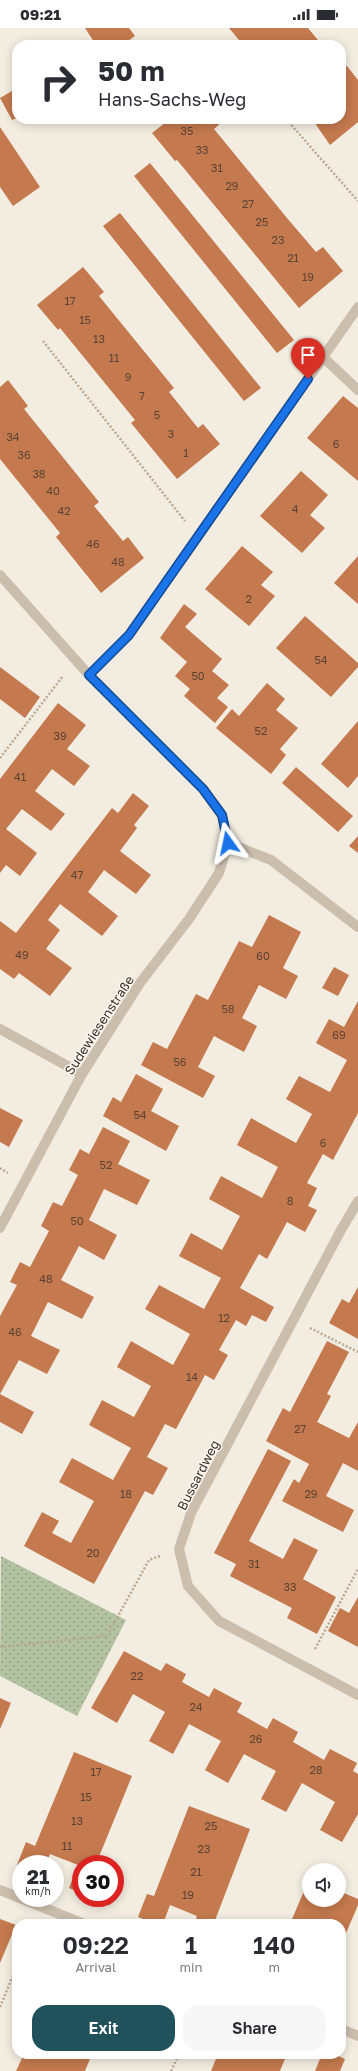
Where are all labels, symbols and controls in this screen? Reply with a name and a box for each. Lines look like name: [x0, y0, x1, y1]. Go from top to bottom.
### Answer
text: 09:21: [20, 5, 61, 23]
text: 50 m: [98, 54, 165, 87]
icon: right: [32, 56, 84, 108]
text: Hans-Sachs-Weg: [98, 88, 246, 110]
house number: 35: [181, 124, 193, 137]
house number: 33: [196, 143, 208, 156]
house number: 31: [211, 161, 223, 174]
house number: 29: [225, 179, 239, 192]
house number: 27: [242, 197, 254, 210]
house number: 25: [256, 215, 268, 228]
house number: 23: [272, 233, 284, 246]
house number: 21: [287, 251, 299, 264]
house number: 19: [302, 270, 314, 283]
house number: 17: [64, 294, 76, 307]
house number: 15: [79, 313, 91, 326]
house number: 13: [93, 332, 105, 345]
pin: [291, 338, 325, 379]
icon: arrive: [297, 344, 319, 366]
house number: 11: [109, 351, 119, 364]
house number: 9: [125, 370, 131, 383]
house number: 7: [139, 389, 145, 402]
house number: 5: [154, 408, 160, 421]
house number: 3: [168, 427, 174, 440]
house number: 34: [6, 430, 20, 443]
house number: 6: [333, 437, 340, 450]
house number: 1: [183, 446, 189, 459]
house number: 36: [17, 448, 31, 461]
house number: 38: [32, 467, 46, 480]
house number: 40: [46, 484, 60, 497]
house number: 4: [292, 502, 299, 515]
house number: 42: [57, 504, 71, 517]
house number: 46: [86, 537, 100, 550]
house number: 48: [111, 555, 125, 568]
house number: 2: [246, 592, 252, 605]
house number: 54: [314, 653, 328, 666]
house number: 50: [191, 669, 205, 682]
house number: 52: [255, 724, 267, 737]
house number: 39: [53, 729, 67, 742]
house number: 41: [14, 770, 26, 783]
position arrow: [207, 822, 249, 864]
house number: 47: [71, 868, 83, 881]
house number: 49: [15, 948, 29, 961]
house number: 60: [256, 949, 270, 962]
street label: Sudewiesenstraße: [61, 972, 137, 1078]
house number: 58: [221, 1002, 235, 1015]
house number: 69: [332, 1028, 346, 1041]
house number: 56: [173, 1055, 187, 1068]
house number: 54: [133, 1108, 147, 1121]
house number: 6: [320, 1136, 327, 1149]
house number: 52: [100, 1158, 112, 1171]
house number: 8: [287, 1194, 294, 1207]
house number: 50: [70, 1214, 84, 1227]
house number: 48: [39, 1272, 53, 1285]
house number: 12: [218, 1311, 230, 1324]
house number: 46: [8, 1325, 22, 1338]
house number: 14: [186, 1370, 198, 1383]
house number: 27: [294, 1422, 306, 1435]
street label: Bussardweg: [173, 1437, 223, 1513]
house number: 18: [120, 1487, 132, 1500]
house number: 29: [304, 1487, 318, 1500]
house number: 20: [86, 1546, 100, 1559]
house number: 31: [248, 1557, 260, 1570]
house number: 33: [284, 1580, 296, 1593]
house number: 22: [131, 1669, 143, 1682]
house number: 24: [189, 1700, 203, 1713]
house number: 26: [249, 1732, 263, 1745]
house number: 28: [309, 1763, 323, 1776]
house number: 17: [90, 1765, 102, 1778]
house number: 15: [80, 1790, 92, 1803]
house number: 13: [71, 1814, 83, 1827]
house number: 25: [205, 1819, 217, 1832]
house number: 11: [62, 1839, 72, 1852]
house number: 23: [198, 1842, 210, 1855]
speed limit sign: 30: [72, 1855, 124, 1907]
map controls: [302, 1863, 346, 1907]
button: sound: [302, 1863, 346, 1907]
text: 21: [27, 1864, 49, 1888]
house number: 21: [190, 1865, 202, 1878]
text: km/h: [25, 1885, 51, 1897]
house number: 19: [182, 1888, 194, 1901]
text: 09:22: [62, 1930, 129, 1959]
text: 1: [185, 1930, 197, 1959]
text: 140: [253, 1930, 295, 1959]
text: Arrival: [75, 1959, 116, 1975]
text: min: [179, 1959, 202, 1975]
text: m: [268, 1959, 280, 1975]
button: Exit: [32, 2005, 175, 2051]
button: Share: [183, 2005, 326, 2051]

